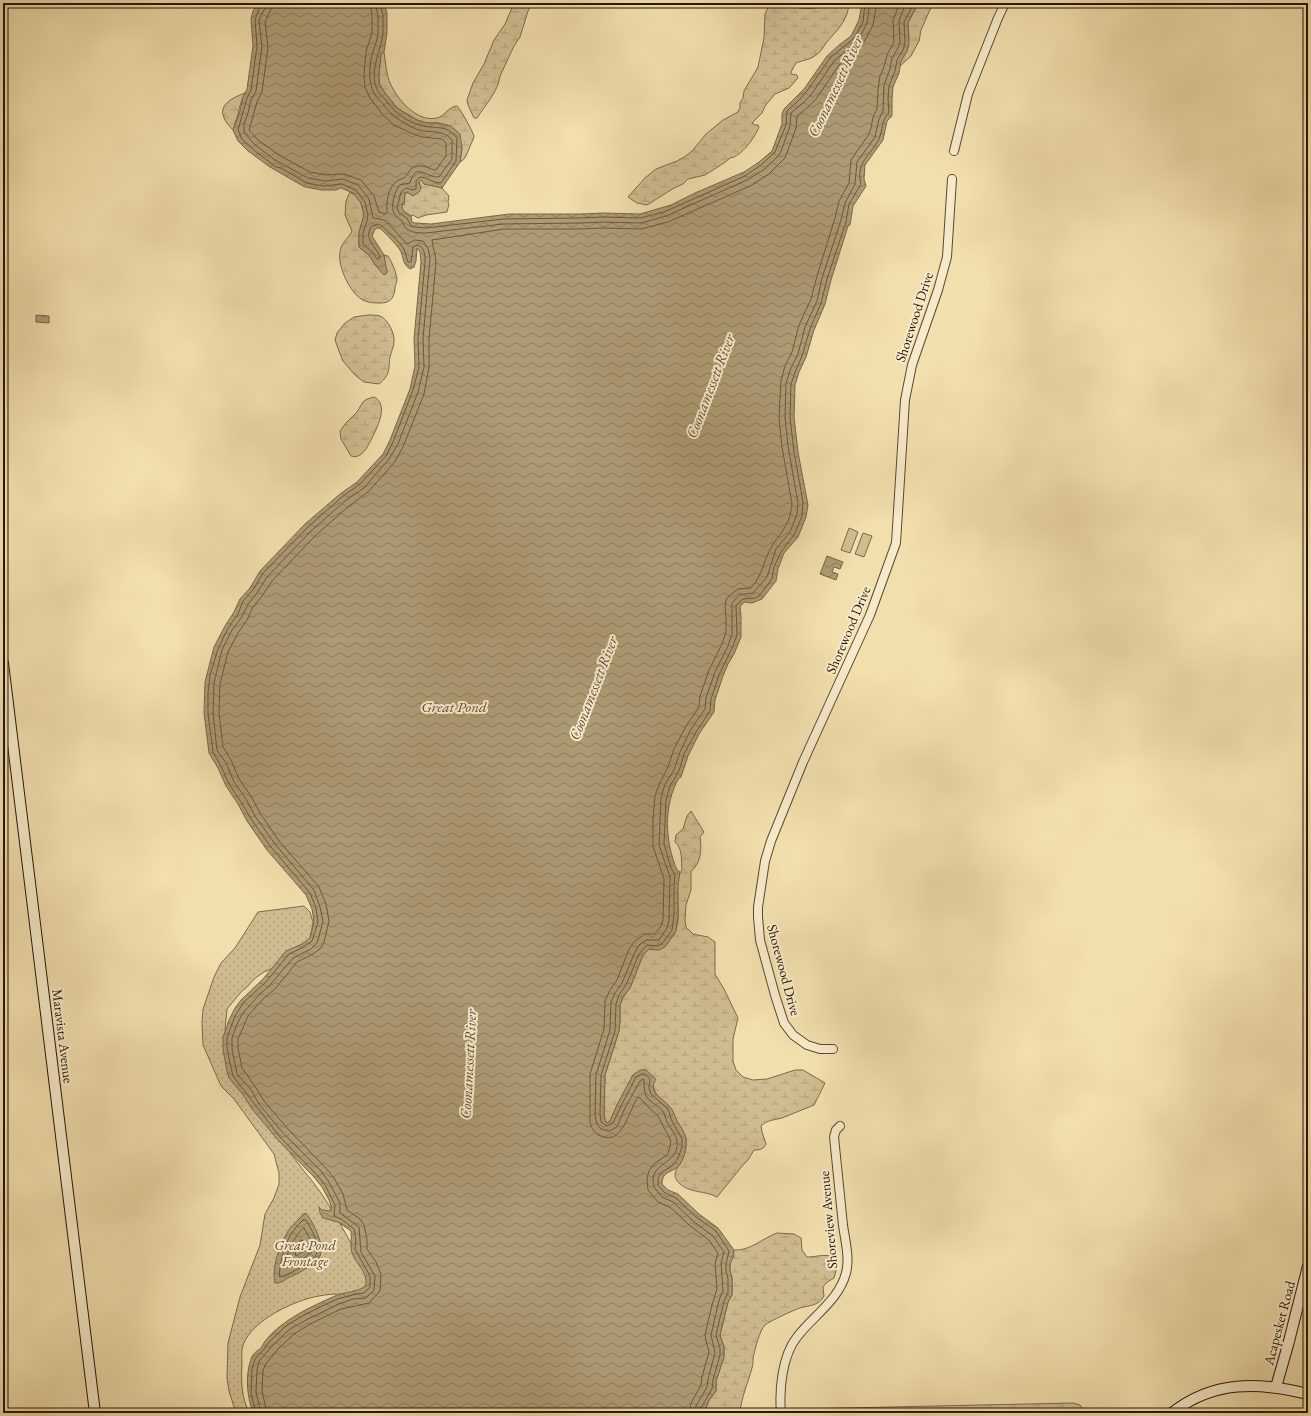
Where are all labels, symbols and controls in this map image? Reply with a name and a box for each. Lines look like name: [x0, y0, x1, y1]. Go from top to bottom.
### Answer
water label: Coonamessett River: [803, 31, 867, 140]
street label: Shorewood Drive: [891, 269, 937, 364]
water label: Coonamessett River: [681, 330, 739, 441]
street label: Shorewood Drive: [821, 583, 875, 677]
water label: Coonamessett River: [564, 632, 622, 743]
water label: Great Pond: [421, 697, 487, 716]
street label: Shorewood Drive: [763, 922, 805, 1018]
street label: Maravista Avenue: [48, 988, 78, 1085]
water label: Coonamessett River: [456, 1007, 480, 1119]
street label: Shoreview Avenue: [815, 1170, 841, 1270]
park label: Great Pond Frontage: [274, 1236, 336, 1270]
street label: Acapesket Road: [1259, 1278, 1299, 1368]

